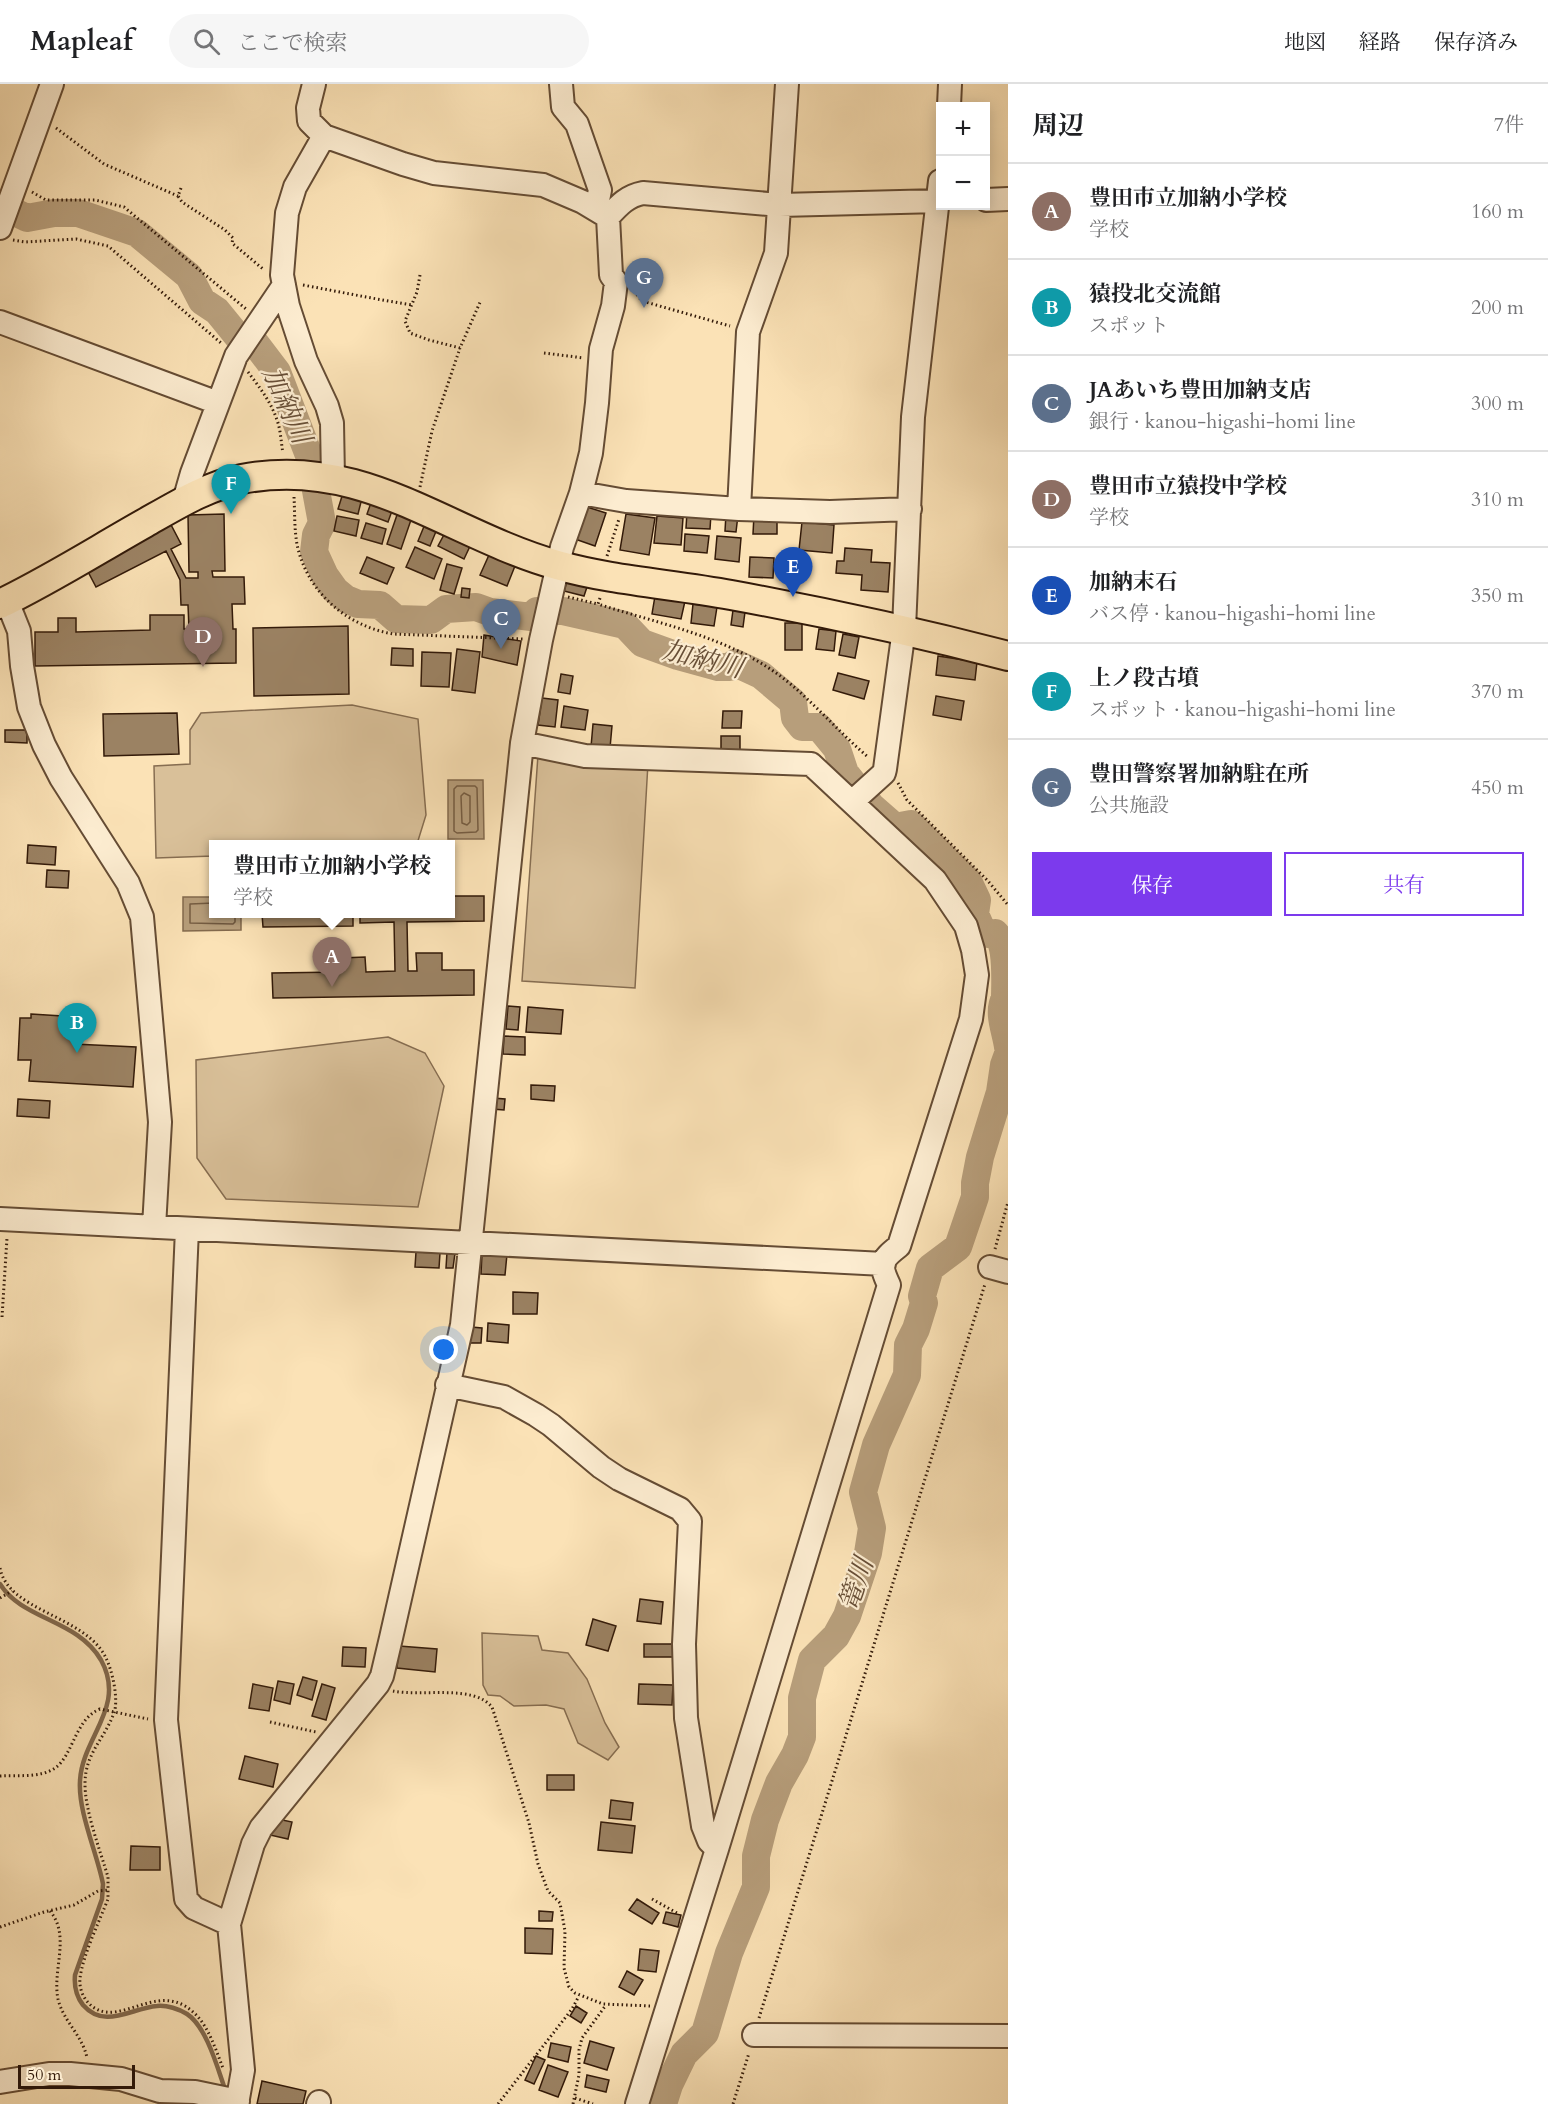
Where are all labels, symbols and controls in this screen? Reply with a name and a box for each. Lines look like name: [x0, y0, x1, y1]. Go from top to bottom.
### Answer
search box: [169, 14, 589, 68]
text: Mapleaf: [30, 22, 133, 60]
icon: search: [190, 25, 223, 58]
text: ここで検索: [238, 28, 348, 58]
text: 地図: [1284, 28, 1326, 57]
text: 経路: [1359, 28, 1401, 57]
text: 保存済み: [1434, 28, 1518, 57]
map controls: [936, 102, 990, 210]
button: +: [936, 102, 990, 156]
text: 周辺: [1032, 108, 1084, 143]
text: 7件: [1494, 111, 1524, 138]
button: −: [936, 156, 990, 210]
text: 豊田市立加納小学校: [1089, 183, 1287, 213]
text: A: [1044, 198, 1059, 225]
text: 160 m: [1471, 198, 1524, 225]
text: 学校: [1089, 216, 1129, 243]
pin: G: [624, 258, 664, 308]
text: 猿投北交流館: [1089, 279, 1221, 309]
text: B: [1044, 294, 1059, 321]
text: 200 m: [1471, 294, 1524, 321]
text: スポット: [1089, 312, 1169, 339]
water label: 加納川: [253, 361, 321, 452]
text: JAあいち豊田加納支店: [1089, 375, 1311, 405]
text: C: [1044, 390, 1059, 417]
text: 300 m: [1471, 390, 1524, 417]
text: 銀行 · kanou-higashi-homi line: [1089, 408, 1356, 435]
pin: F: [212, 464, 250, 514]
text: 豊田市立猿投中学校: [1089, 471, 1287, 501]
text: D: [1043, 486, 1060, 513]
text: 310 m: [1471, 486, 1524, 513]
text: 学校: [1089, 504, 1129, 531]
pin: E: [774, 548, 812, 597]
text: 加納末石: [1089, 567, 1177, 597]
text: E: [1045, 582, 1058, 609]
text: 350 m: [1471, 582, 1524, 609]
pin: C: [482, 600, 520, 649]
text: バス停 · kanou-higashi-homi line: [1089, 600, 1376, 627]
pin: D: [184, 618, 222, 667]
water label: 加納川: [659, 632, 750, 688]
text: 上ノ段古墳: [1089, 663, 1199, 693]
text: F: [1046, 678, 1057, 705]
text: 370 m: [1471, 678, 1524, 705]
text: スポット · kanou-higashi-homi line: [1089, 696, 1396, 723]
text: 豊田警察署加納駐在所: [1089, 759, 1309, 789]
text: G: [1043, 774, 1060, 801]
text: 450 m: [1471, 774, 1524, 801]
text: 公共施設: [1089, 792, 1169, 819]
popup: [209, 840, 455, 918]
text: 豊田市立加納小学校: [233, 851, 431, 881]
button: 保存: [1032, 852, 1272, 916]
button: 共有: [1284, 852, 1524, 916]
text: 学校: [233, 884, 273, 911]
pin: A: [312, 938, 352, 987]
pin: B: [58, 1004, 97, 1053]
your location: [429, 1335, 458, 1364]
water label: 篭川: [830, 1550, 884, 1616]
scale bar: [18, 2062, 135, 2090]
text: 50 m: [27, 2064, 61, 2086]

